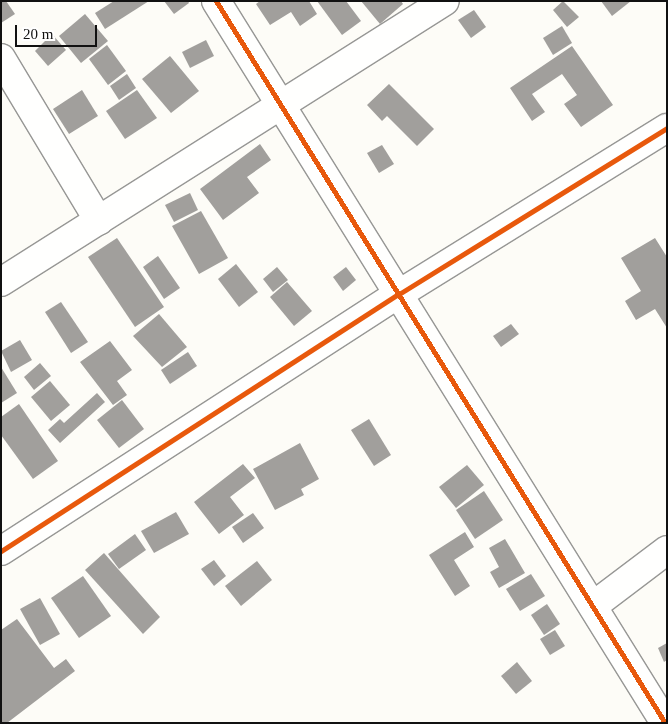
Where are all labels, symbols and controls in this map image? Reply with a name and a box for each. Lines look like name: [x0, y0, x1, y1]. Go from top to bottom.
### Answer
scale bar: [18, 15, 100, 47]
text: 20 m: [23, 26, 53, 42]

